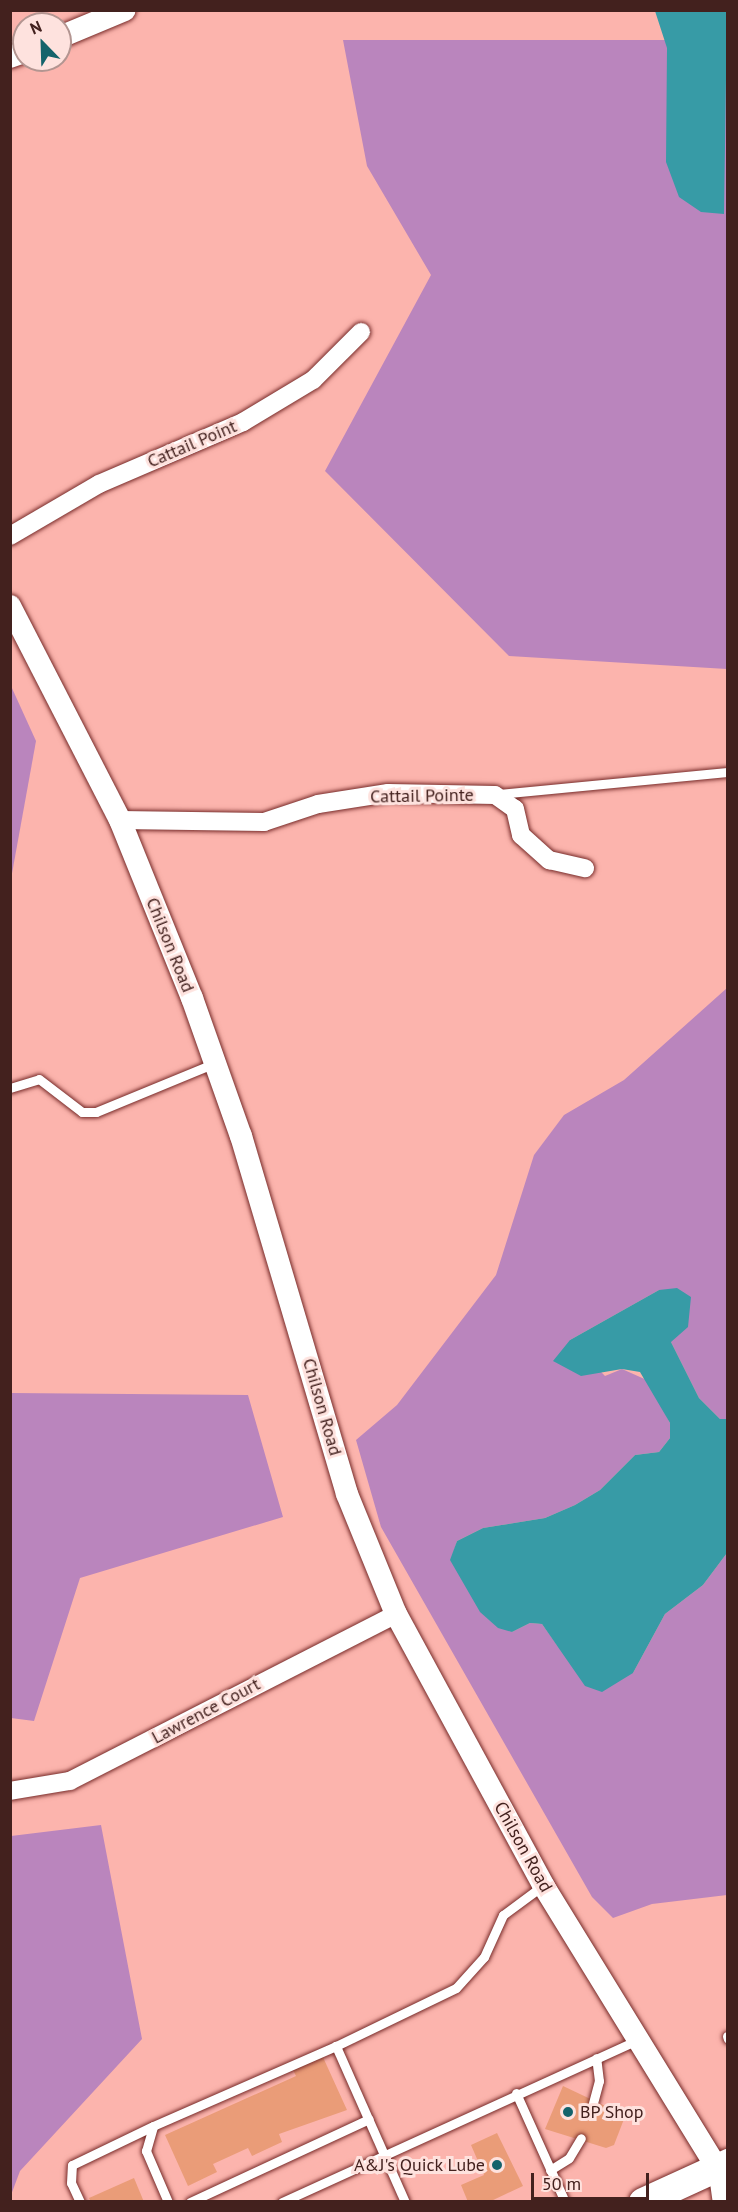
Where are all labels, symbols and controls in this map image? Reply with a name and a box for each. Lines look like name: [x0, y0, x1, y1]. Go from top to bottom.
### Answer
north arrow: [12, 12, 72, 72]
text: N: [27, 16, 44, 39]
street label: Cattail Point: [144, 416, 240, 472]
street label: Cattail Pointe: [370, 784, 474, 808]
street label: Chilson Road: [141, 895, 199, 995]
street label: Chilson Road: [298, 1356, 346, 1458]
street label: Lawrence Court: [148, 1673, 264, 1749]
street label: Chilson Road: [489, 1798, 557, 1896]
place label: BP Shop: [580, 2101, 644, 2123]
marker: BP Shop: [561, 2105, 575, 2119]
place label: A&J's Quick Lube: [353, 2154, 485, 2176]
marker: A&J's Quick Lube: [490, 2158, 504, 2172]
scale bar: [534, 2161, 652, 2199]
text: 50 m: [542, 2172, 581, 2195]

